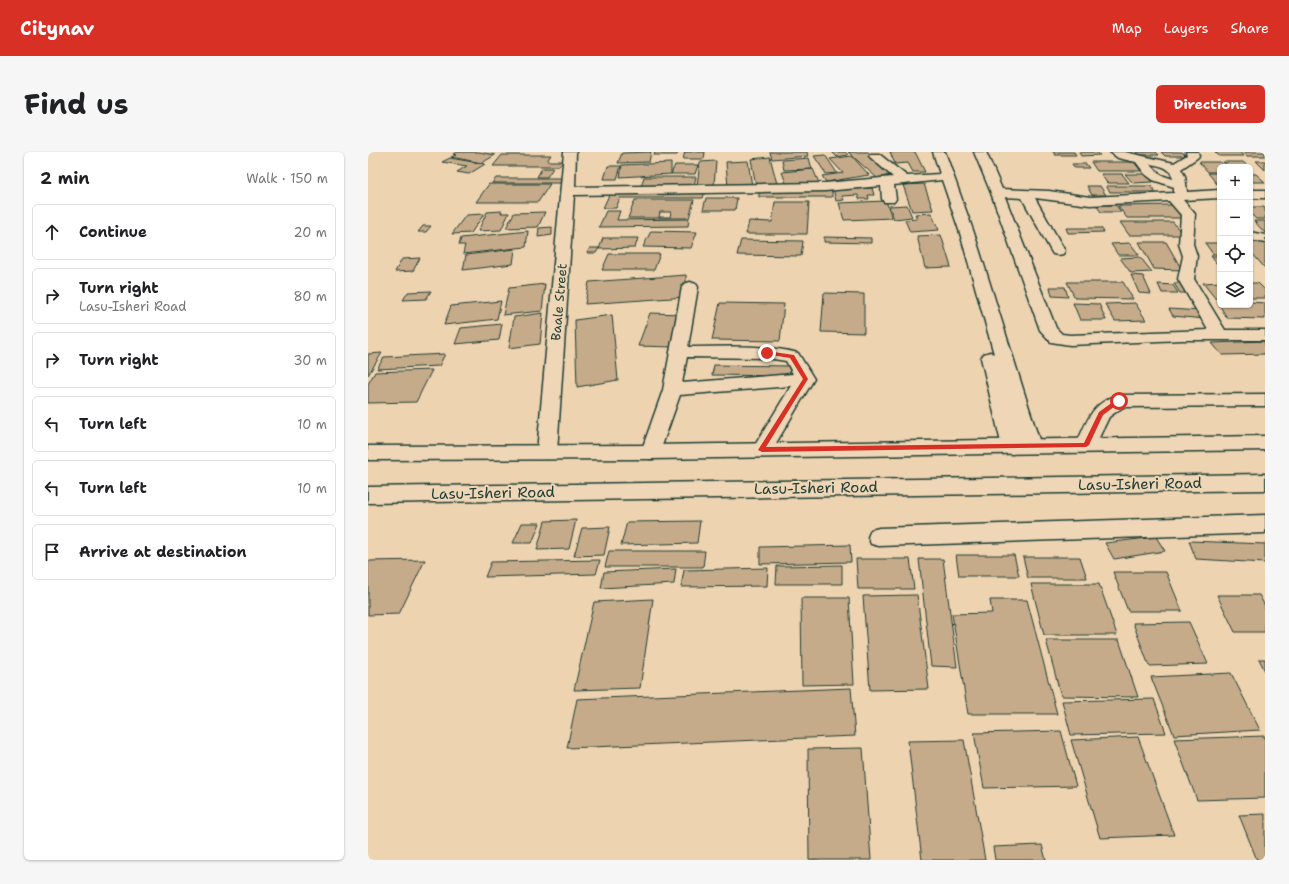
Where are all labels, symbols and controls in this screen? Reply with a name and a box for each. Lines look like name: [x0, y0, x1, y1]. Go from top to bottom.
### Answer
text: Citynav: [20, 16, 94, 41]
text: Map: [1112, 19, 1142, 37]
text: Layers: [1164, 19, 1208, 37]
text: Share: [1230, 19, 1269, 37]
text: Find us: [24, 85, 129, 123]
button: Directions: [1156, 85, 1265, 123]
map controls: [1217, 164, 1253, 308]
button: +: [1217, 164, 1253, 200]
text: 2 min: [40, 167, 90, 189]
text: Walk · 150 m: [246, 170, 328, 187]
button: −: [1217, 200, 1253, 236]
icon: ahead: [41, 221, 63, 243]
text: Continue: [79, 222, 147, 242]
text: 20 m: [294, 224, 327, 241]
button: locate: [1217, 236, 1253, 272]
street label: Baale Street: [547, 262, 571, 341]
button: layers: [1217, 272, 1253, 308]
text: Turn right: [79, 278, 159, 298]
icon: right: [41, 285, 63, 307]
text: 80 m: [293, 288, 327, 305]
text: Lasu-Isheri Road: [79, 298, 187, 315]
route end: [758, 344, 776, 362]
icon: right: [41, 349, 63, 371]
text: Turn right: [79, 350, 159, 370]
text: 30 m: [293, 352, 327, 369]
route start: [1110, 392, 1128, 410]
icon: left: [41, 413, 63, 435]
text: Turn left: [79, 414, 147, 434]
text: 10 m: [297, 416, 327, 433]
street label: Lasu-Isheri Road: [1078, 473, 1203, 495]
icon: left: [41, 477, 63, 499]
street label: Lasu-Isheri Road: [754, 477, 879, 499]
text: Turn left: [79, 478, 147, 498]
text: 10 m: [297, 480, 327, 497]
street label: Lasu-Isheri Road: [431, 482, 556, 504]
icon: arrive: [41, 541, 63, 563]
text: Arrive at destination: [79, 542, 247, 562]

